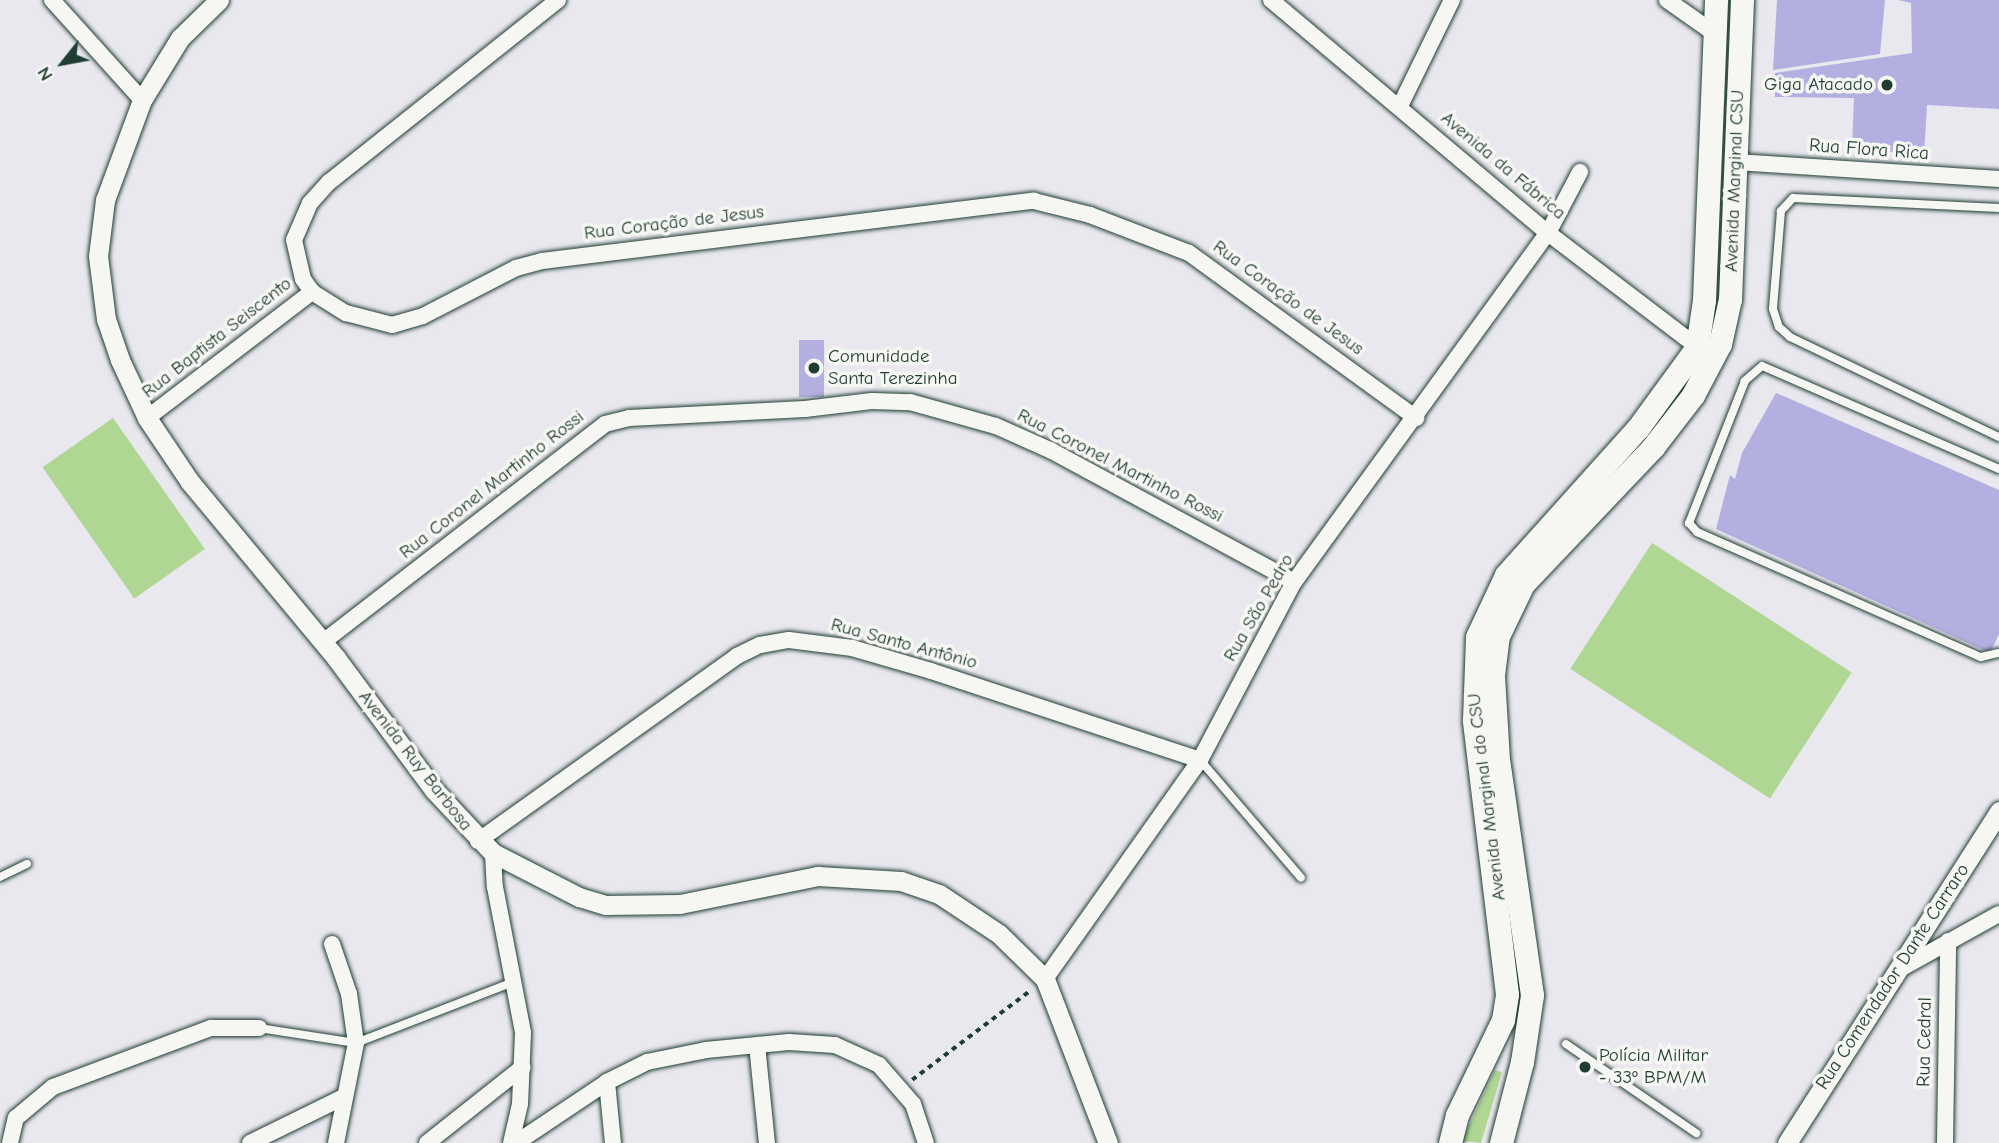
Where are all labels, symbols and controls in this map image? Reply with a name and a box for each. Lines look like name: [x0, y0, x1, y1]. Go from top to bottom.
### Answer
north arrow: [28, 28, 98, 98]
text: N: [32, 63, 58, 85]
place label: Giga Atacado: [1764, 74, 1873, 96]
marker: Giga Atacado: [1879, 77, 1895, 93]
street label: Avenida Marginal CSU: [1720, 89, 1750, 273]
street label: Avenida da Fábrica: [1436, 107, 1570, 225]
street label: Rua Flora Rica: [1808, 134, 1930, 166]
street label: Rua Coração de Jesus: [583, 201, 765, 245]
street label: Rua Coração de Jesus: [1208, 236, 1368, 360]
street label: Rua Baptista Seiscento: [138, 272, 296, 404]
place label: Comunidade Santa Terezinha: [828, 346, 958, 390]
marker: Comunidade Santa Terezinha: [806, 360, 822, 376]
street label: Rua Coronel Martinho Rossi: [1013, 404, 1227, 528]
street label: Rua Coronel Martinho Rossi: [395, 406, 589, 564]
street label: Rua São Pedro: [1219, 550, 1299, 666]
street label: Rua Santo Antônio: [828, 613, 980, 675]
street label: Avenida Ruy Barbosa: [353, 686, 477, 836]
street label: Avenida Marginal do CSU: [1463, 692, 1511, 902]
street label: Rua Comendador Dante Carraro: [1811, 860, 1975, 1094]
street label: Rua Cedral: [1913, 997, 1937, 1087]
place label: Polícia Militar - 33º BPM/M: [1599, 1045, 1708, 1089]
marker: Polícia Militar - 33º BPM/M: [1577, 1059, 1593, 1075]

